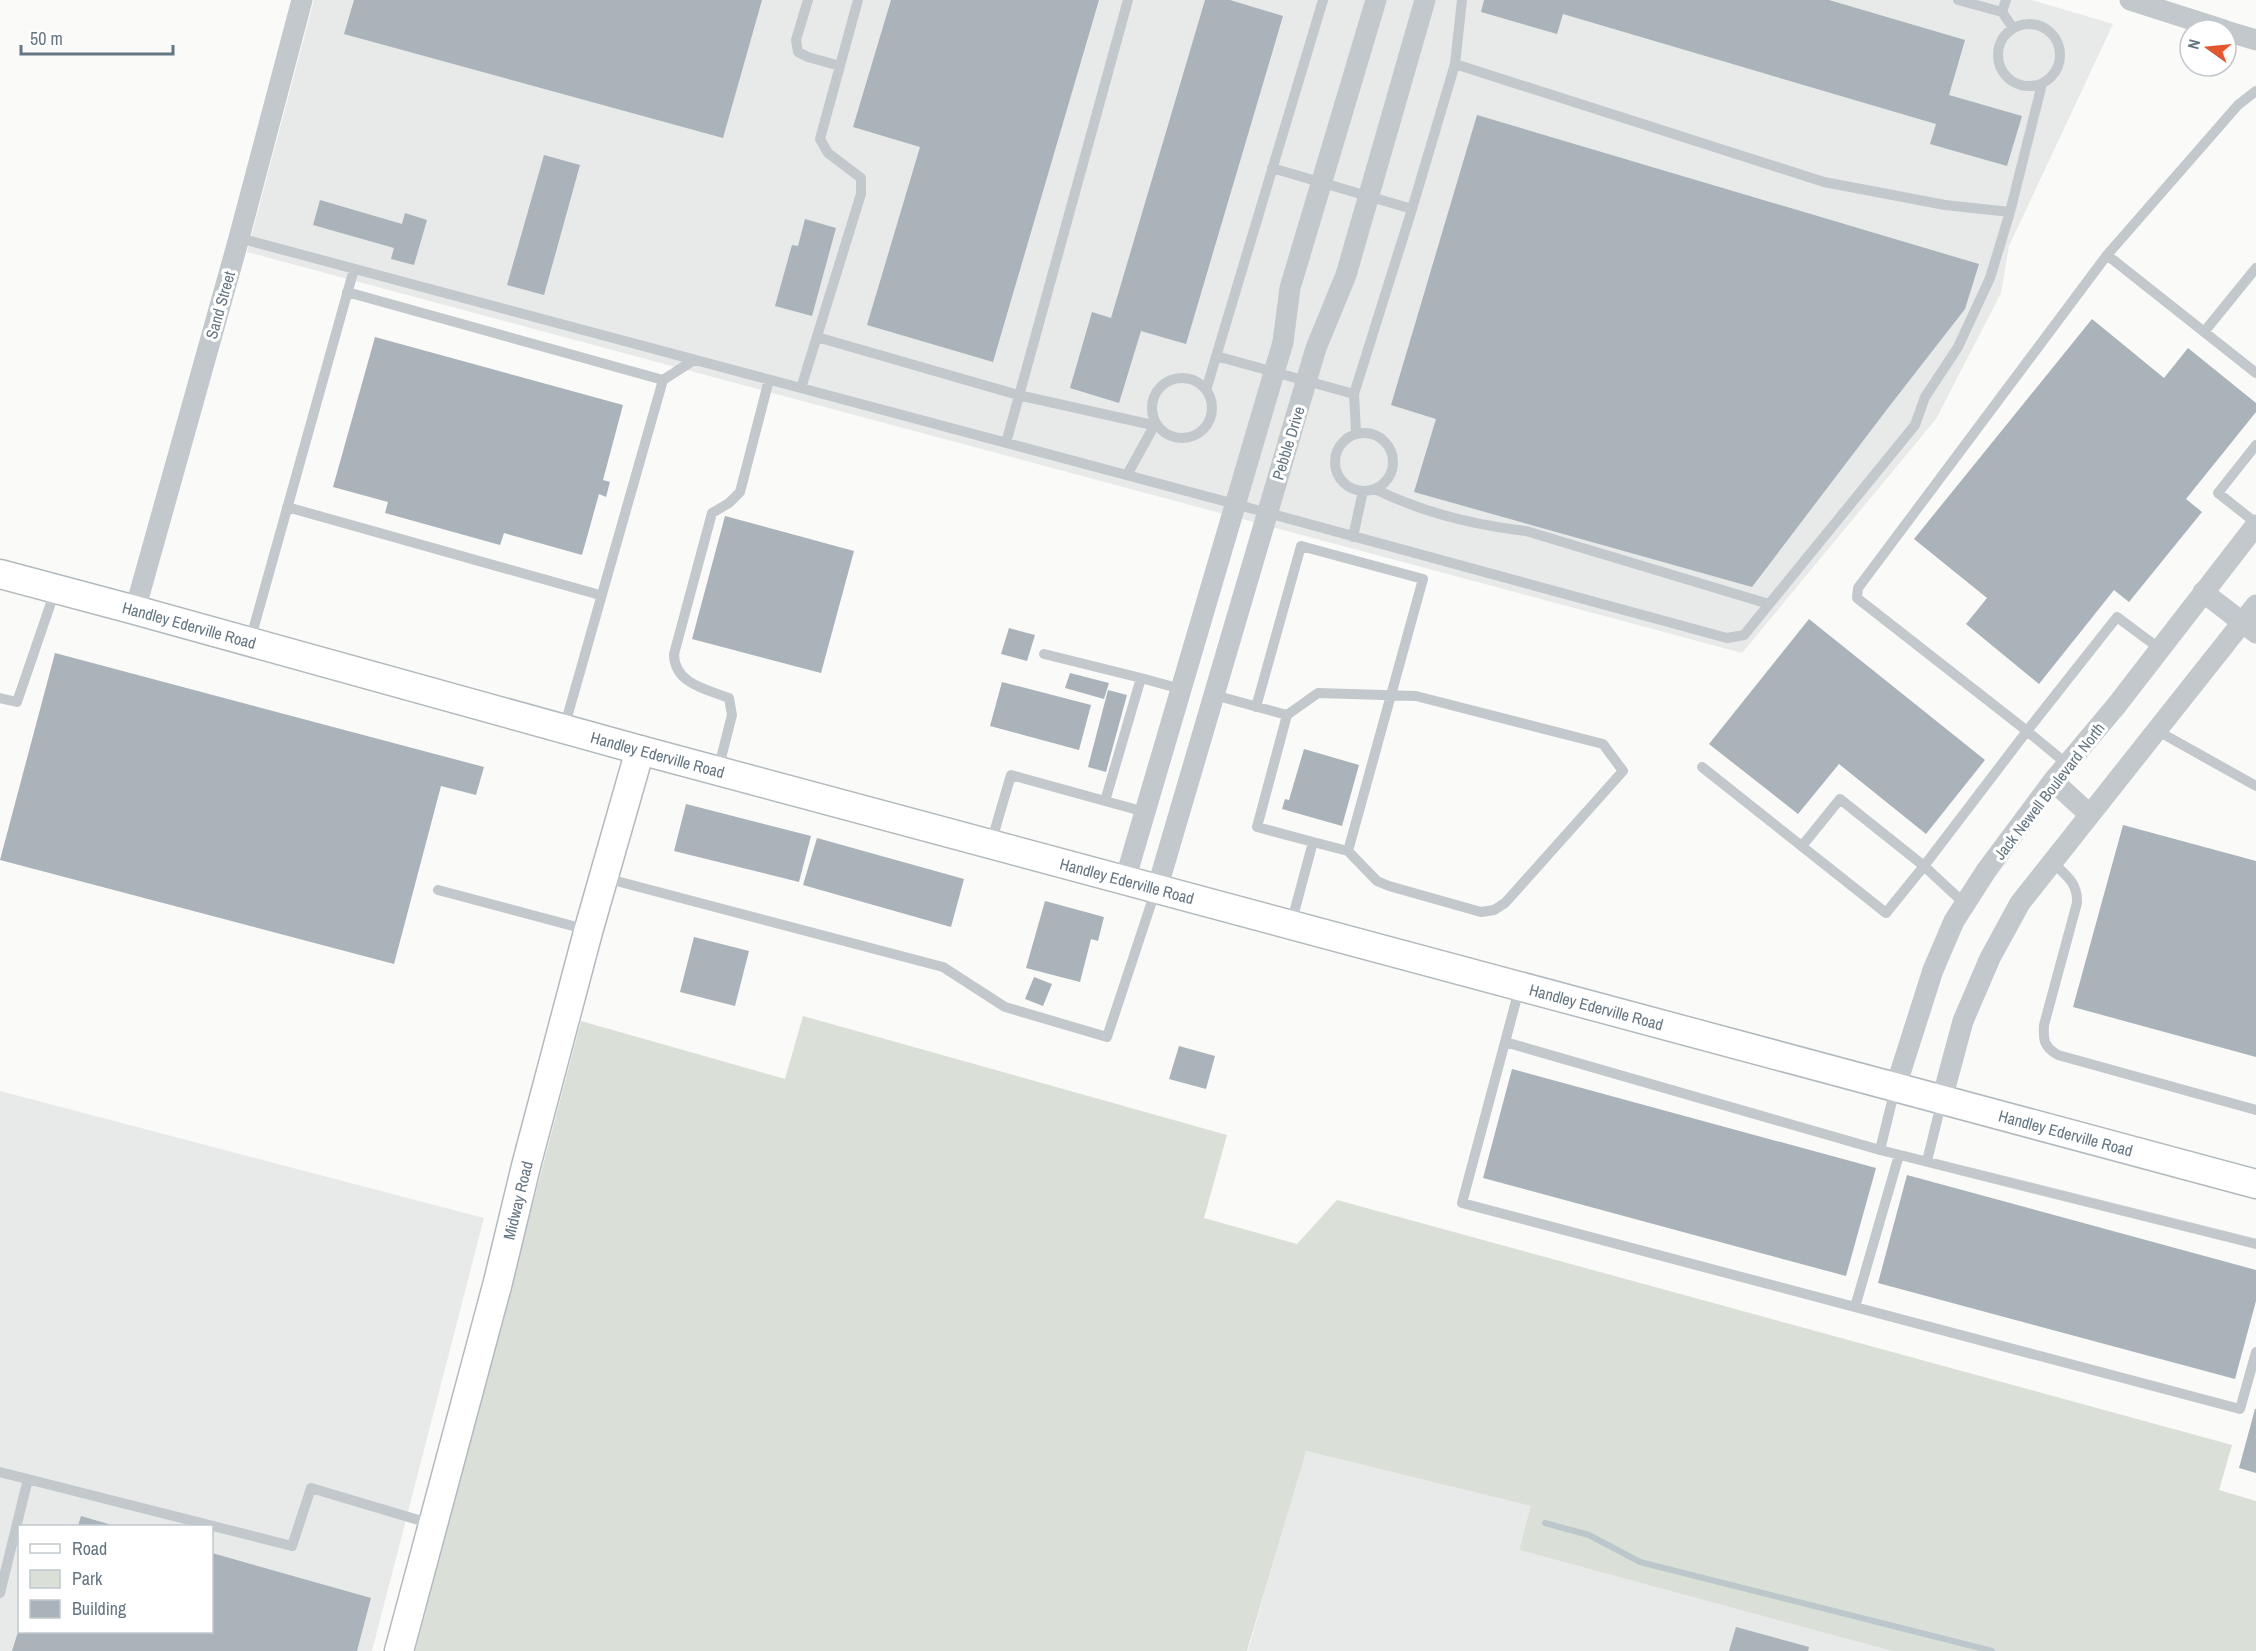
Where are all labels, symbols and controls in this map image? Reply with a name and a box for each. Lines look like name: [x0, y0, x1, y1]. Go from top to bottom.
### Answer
scale bar: [21, 18, 172, 56]
north arrow: [2178, 18, 2238, 78]
text: 50 m: [30, 26, 63, 51]
text: N: [2182, 37, 2205, 52]
street label: Sand Street: [200, 268, 240, 341]
street label: Pebble Drive: [1266, 404, 1310, 482]
street label: Handley Ederville Road: [120, 596, 259, 654]
street label: Jack Newell Boulevard North: [1988, 718, 2110, 864]
street label: Handley Ederville Road: [588, 726, 727, 783]
street label: Handley Ederville Road: [1058, 852, 1196, 909]
street label: Handley Ederville Road: [1527, 978, 1666, 1035]
street label: Handley Ederville Road: [1996, 1104, 2135, 1161]
street label: Midway Road: [498, 1159, 538, 1242]
legend: [18, 1525, 213, 1633]
text: Road: [72, 1536, 107, 1561]
text: Park: [72, 1566, 103, 1591]
text: Building: [72, 1596, 127, 1621]

